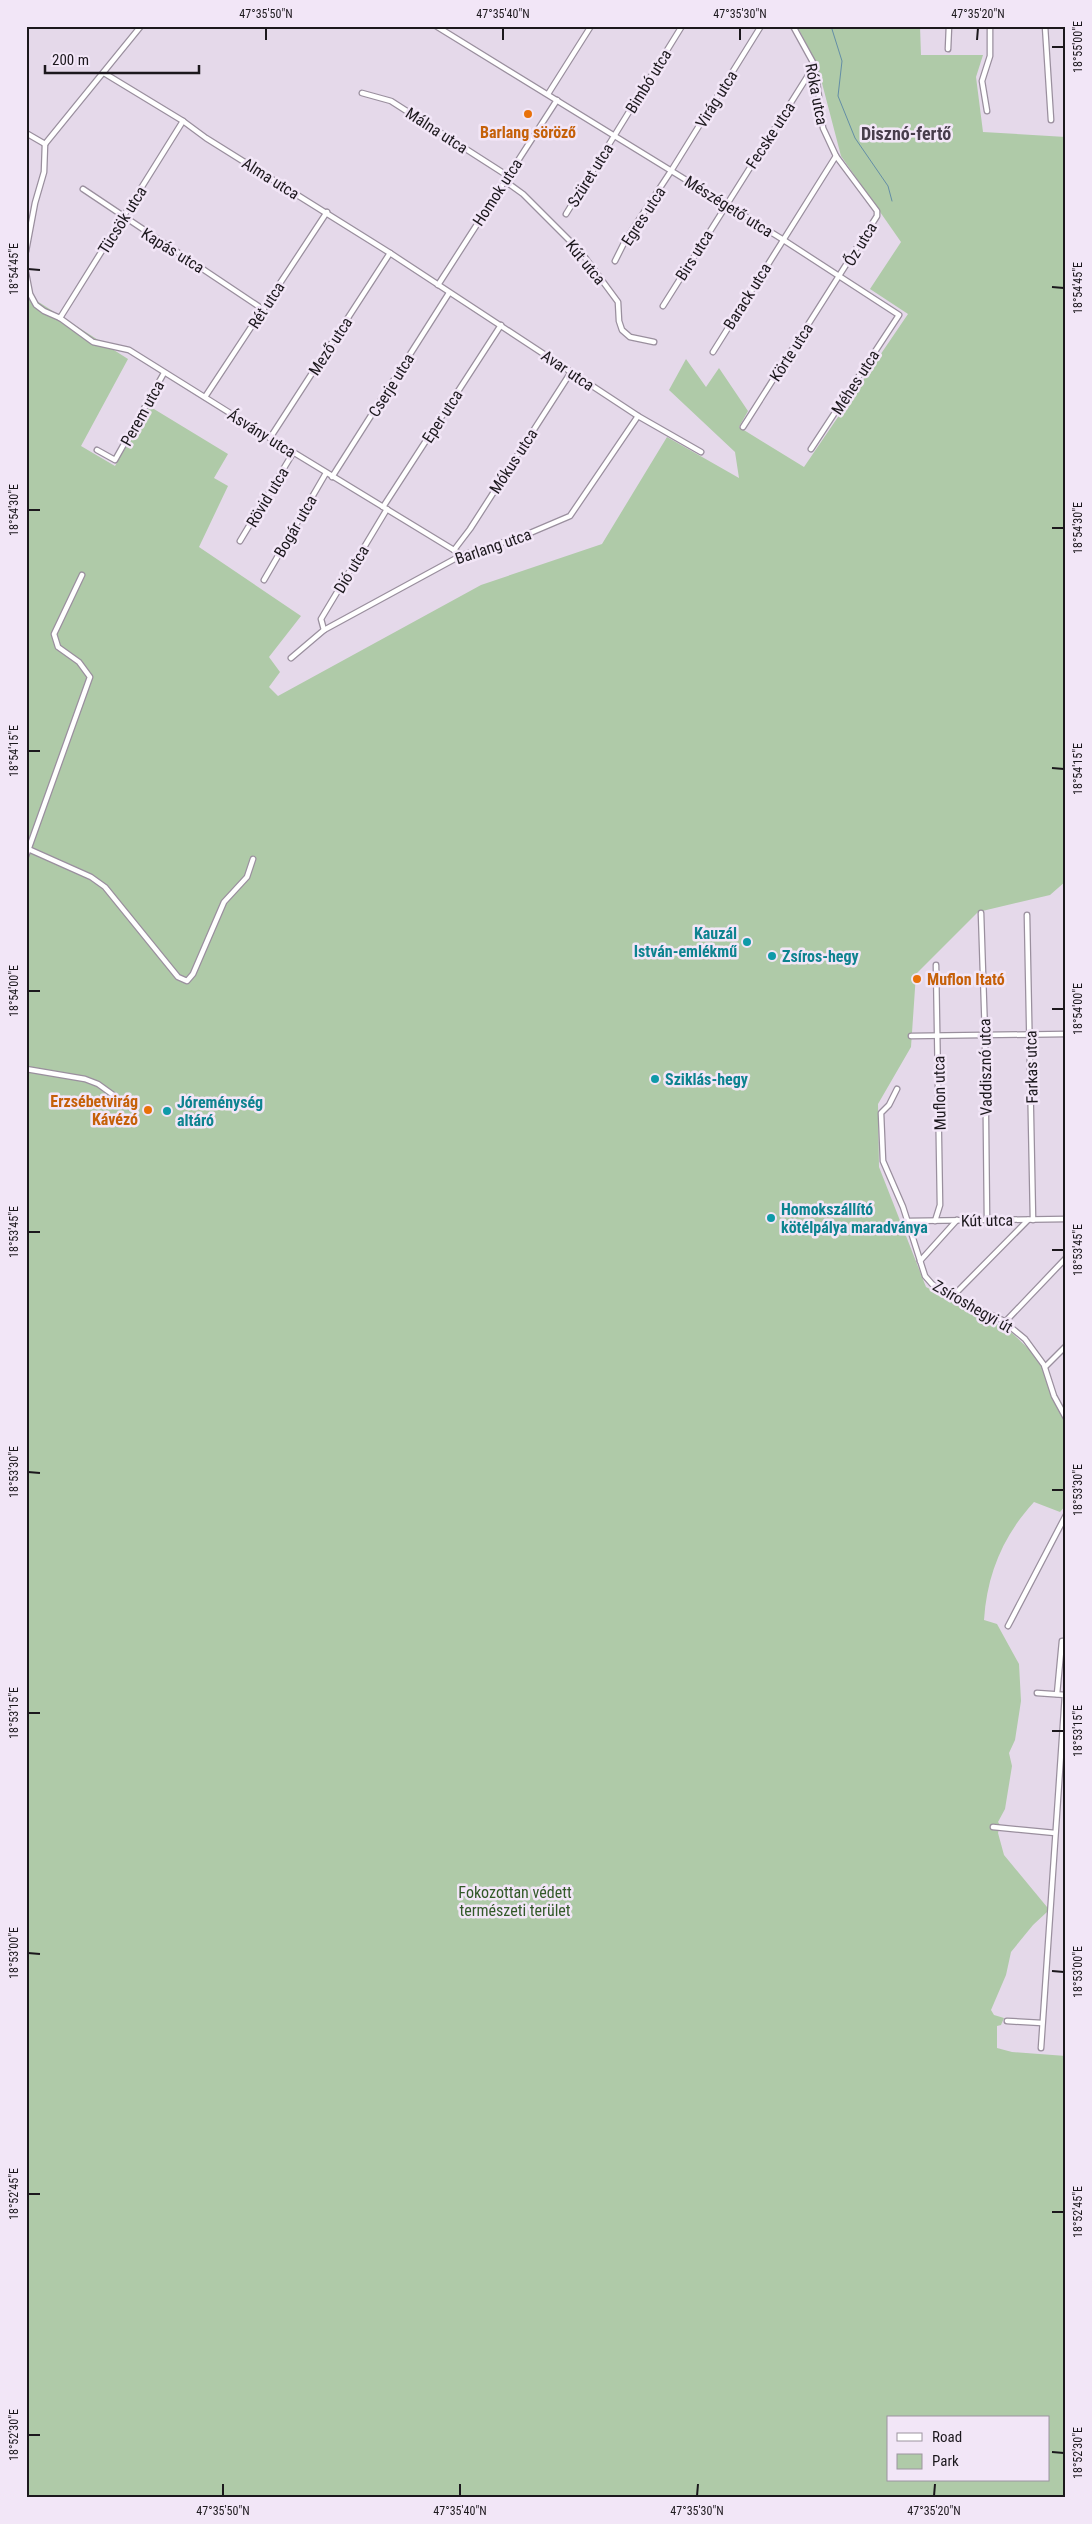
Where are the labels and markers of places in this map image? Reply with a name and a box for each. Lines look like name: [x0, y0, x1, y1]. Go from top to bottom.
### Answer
marker: Barlang söröző: [522, 108, 534, 120]
place label: Barlang söröző: [480, 123, 576, 142]
place label: Kauzál István-emlékmű: [634, 924, 737, 961]
marker: Kauzál István-emlékmű: [741, 936, 753, 948]
place label: Zsíros-hegy: [782, 947, 859, 966]
marker: Zsíros-hegy: [766, 950, 778, 962]
place label: Muflon Itató: [927, 970, 1005, 989]
marker: Muflon Itató: [911, 973, 923, 985]
place label: Sziklás-hegy: [665, 1070, 748, 1089]
marker: Sziklás-hegy: [649, 1073, 661, 1085]
place label: Erzsébetvirág Kávézó: [50, 1092, 138, 1129]
place label: Jóreménység altáró: [177, 1093, 263, 1130]
marker: Erzsébetvirág Kávézó: [142, 1104, 154, 1116]
marker: Jóreménység altáró: [161, 1105, 173, 1117]
place label: Homokszállító kötélpálya maradványa: [781, 1200, 928, 1237]
marker: Homokszállító kötélpálya maradványa: [765, 1212, 777, 1224]

